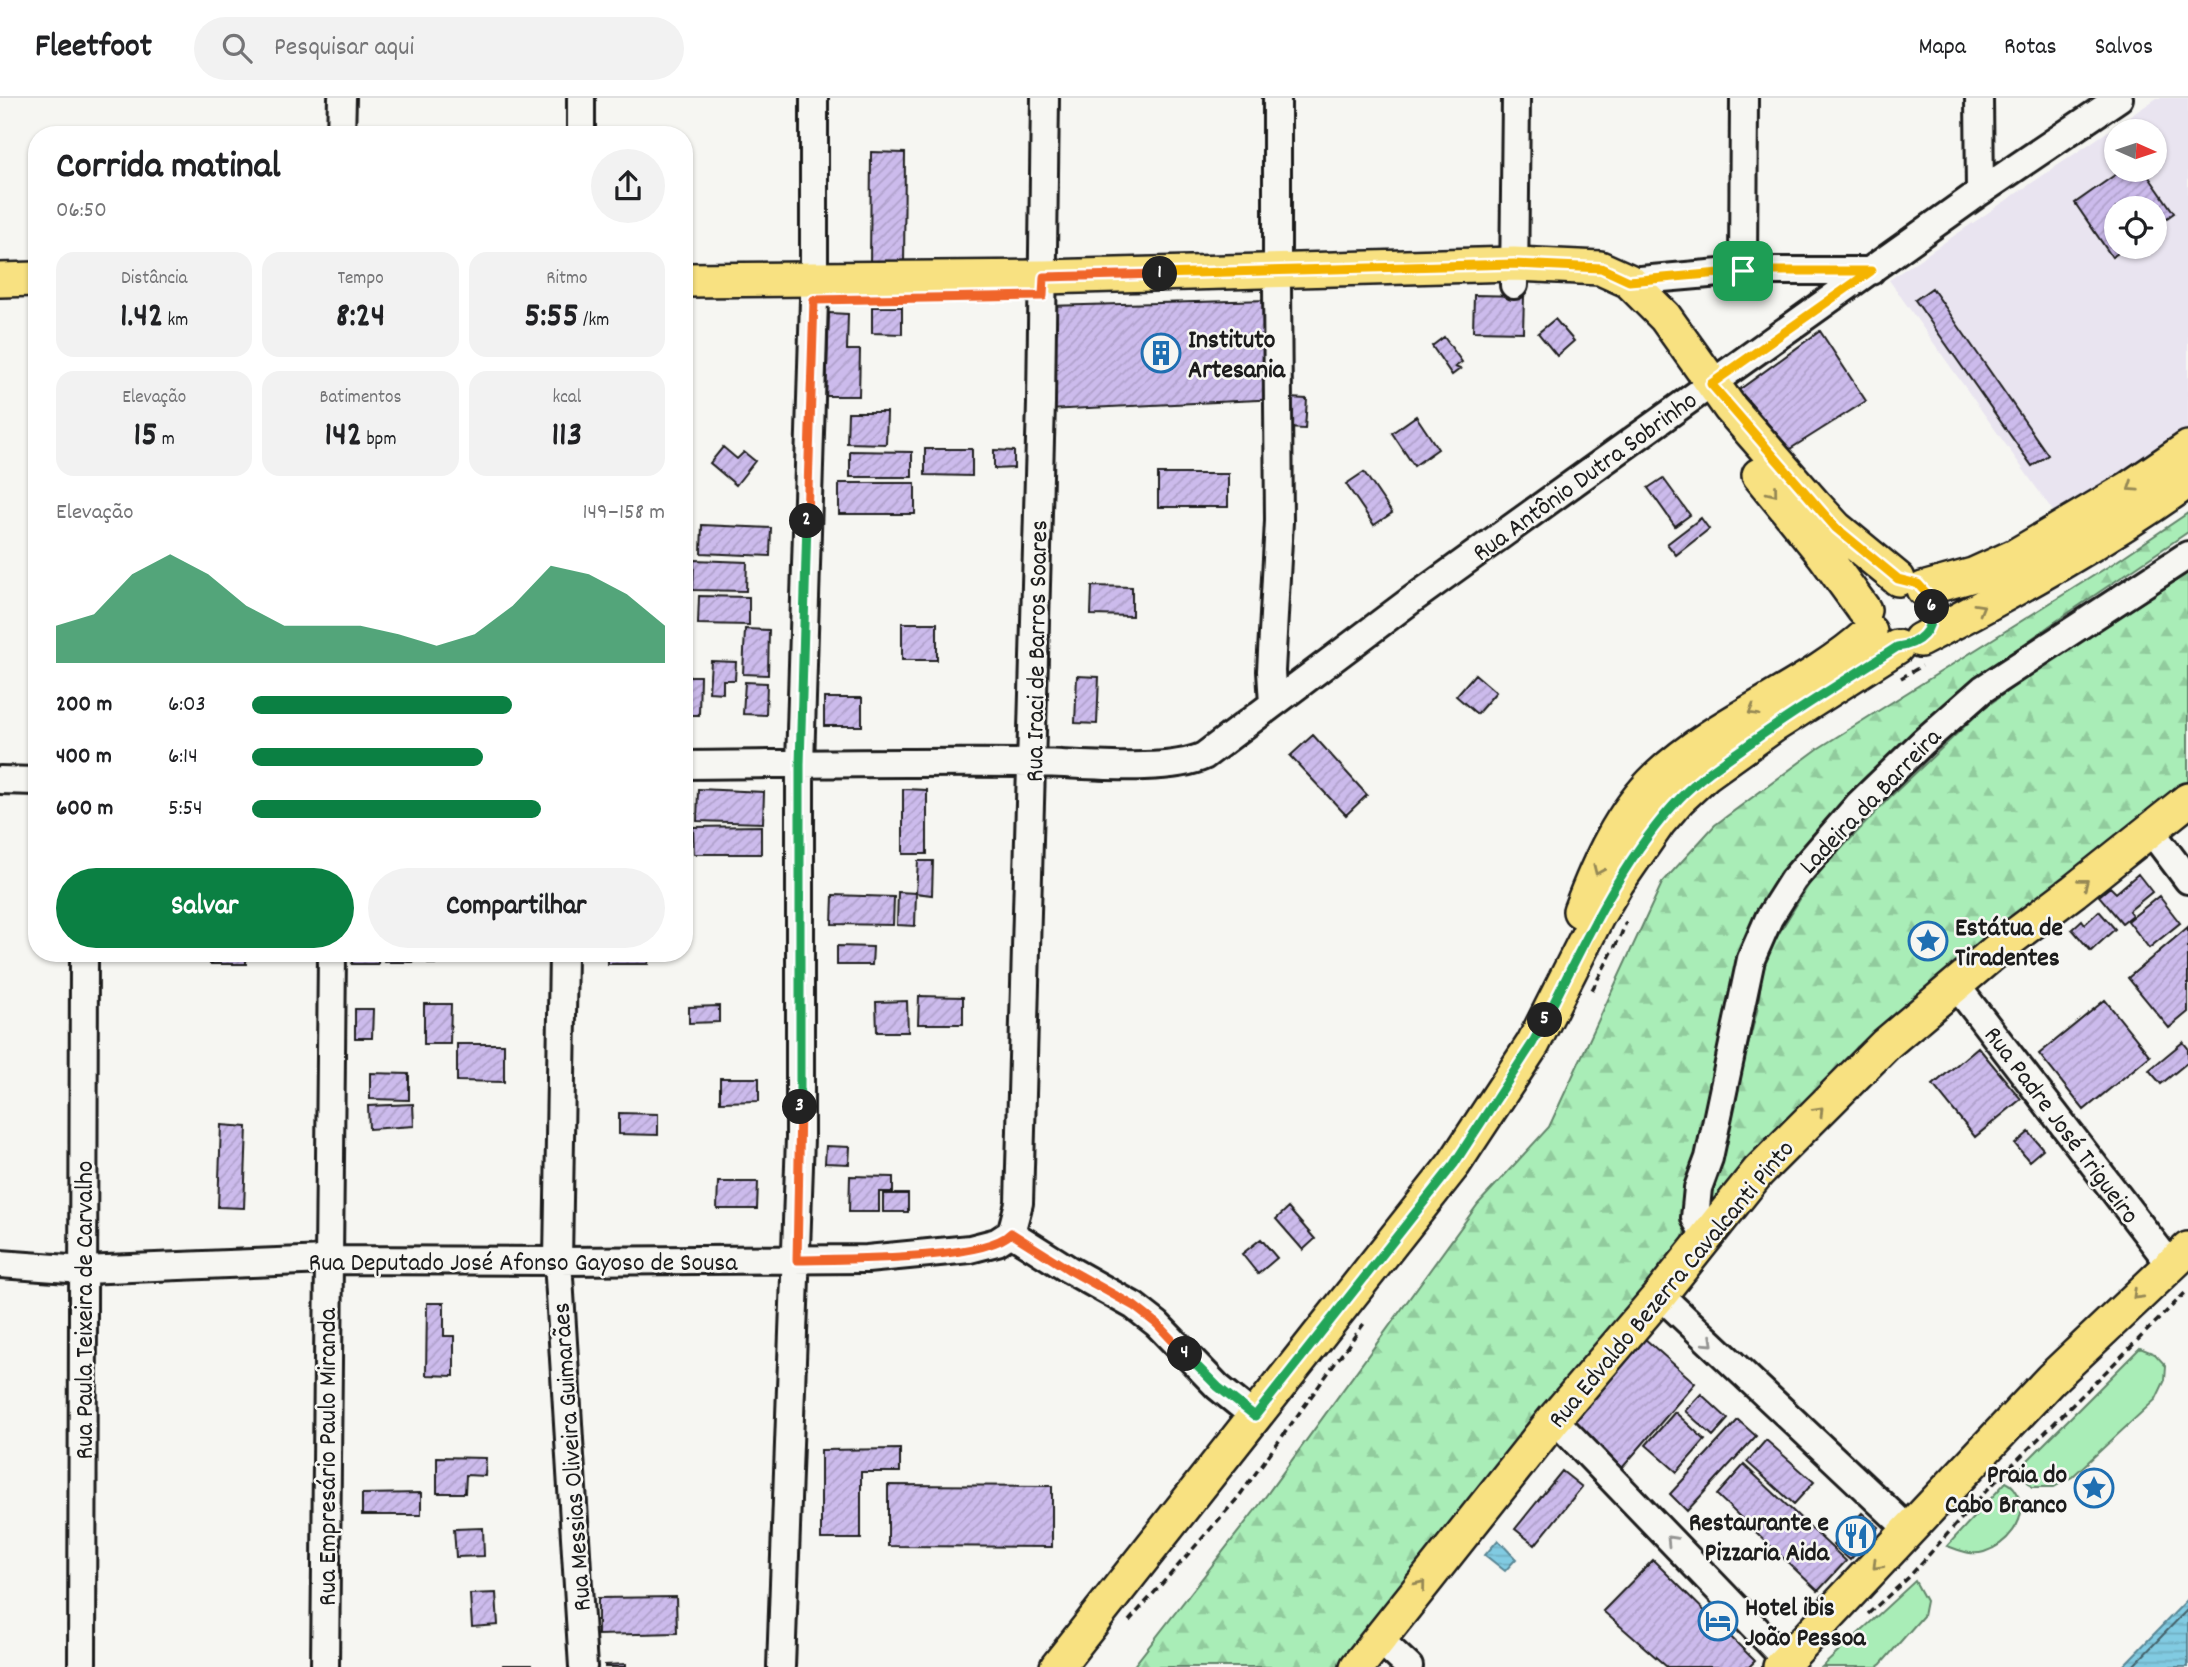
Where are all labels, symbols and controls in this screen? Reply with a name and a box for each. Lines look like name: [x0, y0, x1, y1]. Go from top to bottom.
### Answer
search box: [194, 17, 684, 80]
text: Fleetfoot: [35, 25, 152, 72]
icon: search: [218, 29, 256, 67]
text: Pesquisar aqui: [274, 30, 414, 67]
text: Mapa: [1918, 31, 1966, 65]
text: Rotas: [2004, 31, 2057, 65]
text: Salvos: [2095, 31, 2153, 65]
north arrow: [2104, 119, 2166, 182]
map controls: [2104, 119, 2167, 259]
text: Corrida matinal: [56, 141, 281, 196]
button: share: [591, 149, 665, 223]
text: 06:50: [56, 195, 107, 228]
button: locate: [2104, 196, 2167, 259]
pin: [1713, 241, 1773, 301]
icon: arrive: [1724, 252, 1762, 290]
pin: 1: [1142, 256, 1178, 292]
text: 1: [1157, 260, 1162, 287]
text: Distância: [121, 266, 187, 293]
text: Tempo: [337, 266, 384, 293]
text: Ritmo: [546, 266, 587, 293]
text: 1.42: [120, 293, 163, 343]
text: 8:24: [336, 293, 385, 343]
text: 5:55: [524, 293, 579, 343]
text: km: [163, 308, 188, 335]
text: /km: [579, 308, 609, 335]
place label: Instituto Artesania: [1188, 323, 1286, 390]
building icon: Instituto Artesania: [1140, 332, 1182, 374]
street label: Rua Antônio Dutra Sobrinho: [1466, 384, 1706, 572]
text: Elevação: [122, 385, 186, 412]
text: Batimentos: [319, 385, 402, 412]
text: kcal: [552, 385, 581, 412]
text: 15: [134, 412, 157, 462]
text: 142: [325, 412, 362, 462]
text: 113: [551, 412, 582, 462]
text: m: [157, 427, 175, 454]
text: bpm: [362, 427, 396, 454]
one-way arrow: [2127, 479, 2140, 491]
one-way arrow: [1765, 484, 1777, 497]
text: Elevação: [56, 497, 133, 530]
text: 149–158 m: [582, 497, 665, 530]
pin: 2: [790, 504, 824, 538]
text: 2: [802, 507, 811, 534]
street label: Rua Iraci de Barros Soares: [1018, 520, 1059, 782]
pin: 6: [1914, 589, 1950, 624]
text: 6: [1927, 593, 1936, 620]
one-way arrow: [1973, 603, 1986, 616]
text: 200 m: [56, 689, 112, 722]
text: 6:03: [168, 689, 206, 722]
one-way arrow: [1748, 703, 1761, 716]
street label: Ladeira da Barreira: [1792, 720, 1952, 884]
text: 400 m: [56, 741, 112, 774]
text: 6:14: [168, 741, 198, 774]
text: 600 m: [56, 793, 113, 826]
text: 5:54: [168, 793, 203, 826]
one-way arrow: [1592, 863, 1606, 875]
button: Salvar: [56, 868, 354, 948]
button: Compartilhar: [368, 868, 665, 948]
one-way arrow: [2077, 879, 2089, 892]
place label: Estátua de Tiradentes: [1955, 911, 2063, 978]
place icon: Estátua de Tiradentes: [1907, 920, 1949, 962]
pin: 5: [1528, 1002, 1562, 1038]
text: 5: [1540, 1006, 1549, 1033]
street label: Rua Padre José Trigueiro: [1973, 1019, 2147, 1233]
pin: 3: [782, 1090, 818, 1124]
text: 3: [795, 1093, 804, 1120]
one-way arrow: [1811, 1106, 1824, 1119]
street label: Rua Edvaldo Bezerra Cavalcanti Pinto: [1541, 1133, 1805, 1438]
street label: Rua Paula Teixeira de Carvalho: [68, 1161, 105, 1459]
street label: Rua Deputado José Afonso Gayoso de Sousa: [309, 1246, 738, 1283]
one-way arrow: [2132, 1287, 2145, 1300]
street label: Rua Messias Oliveira Guimarães: [544, 1301, 603, 1612]
street label: Rua Empresário Paulo Miranda: [311, 1307, 348, 1606]
one-way arrow: [1701, 1333, 1714, 1346]
pin: 4: [1168, 1336, 1202, 1372]
text: 4: [1181, 1340, 1188, 1367]
place label: Praia do Cabo Branco: [1945, 1458, 2067, 1525]
place icon: Praia do Cabo Branco: [2073, 1467, 2115, 1509]
place label: Restaurante e Pizzaria Aida: [1689, 1506, 1830, 1573]
restaurant icon: Restaurante e Pizzaria Aida: [1835, 1515, 1877, 1557]
one-way arrow: [1666, 1536, 1679, 1549]
one-way arrow: [1873, 1556, 1886, 1569]
one-way arrow: [1413, 1580, 1425, 1593]
place label: Hotel ibis João Pessoa: [1745, 1591, 1866, 1658]
hotel icon: Hotel ibis João Pessoa: [1697, 1600, 1739, 1642]

